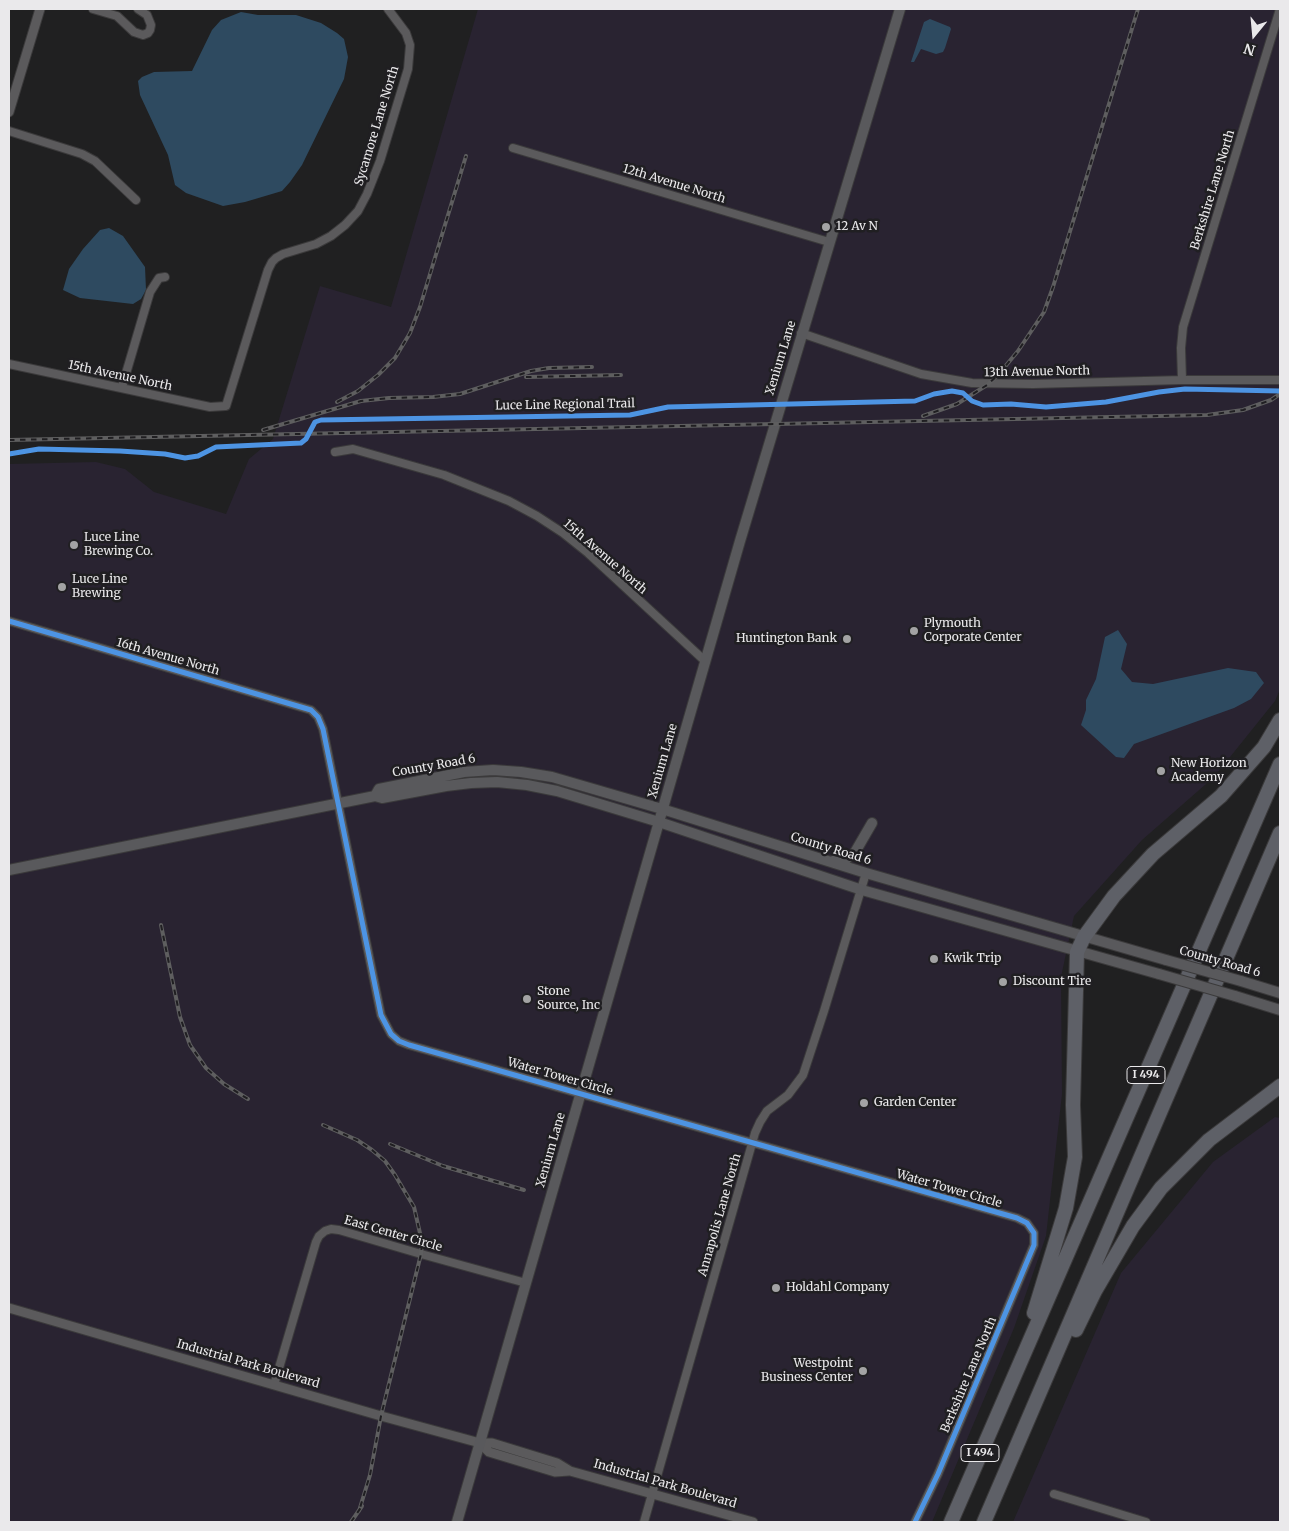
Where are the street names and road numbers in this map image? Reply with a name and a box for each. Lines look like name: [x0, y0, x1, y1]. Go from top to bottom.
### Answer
street label: Sycamore Lane North: [352, 64, 402, 188]
street label: Berkshire Lane North: [1188, 128, 1238, 252]
street label: 12th Avenue North: [621, 162, 727, 206]
street label: Xenium Lane: [763, 319, 799, 397]
street label: 15th Avenue North: [67, 358, 173, 394]
street label: 13th Avenue North: [984, 364, 1090, 380]
street label: Luce Line Regional Trail: [495, 397, 635, 413]
street label: 15th Avenue North: [560, 517, 650, 597]
street label: 16th Avenue North: [115, 635, 221, 679]
street label: Xenium Lane: [645, 722, 681, 800]
street label: County Road 6: [392, 752, 476, 780]
street label: County Road 6: [789, 830, 873, 868]
street label: County Road 6: [1178, 944, 1262, 980]
street label: Water Tower Circle: [506, 1055, 614, 1099]
road number: I 494: [1127, 1066, 1165, 1084]
street label: Xenium Lane: [533, 1111, 569, 1189]
street label: Annapolis Lane North: [696, 1152, 744, 1278]
street label: Water Tower Circle: [895, 1167, 1003, 1211]
street label: East Center Circle: [342, 1213, 444, 1255]
street label: Berkshire Lane North: [938, 1315, 1000, 1435]
street label: Industrial Park Boulevard: [175, 1337, 321, 1391]
road number: I 494: [961, 1445, 999, 1462]
street label: Industrial Park Boulevard: [592, 1457, 738, 1511]

